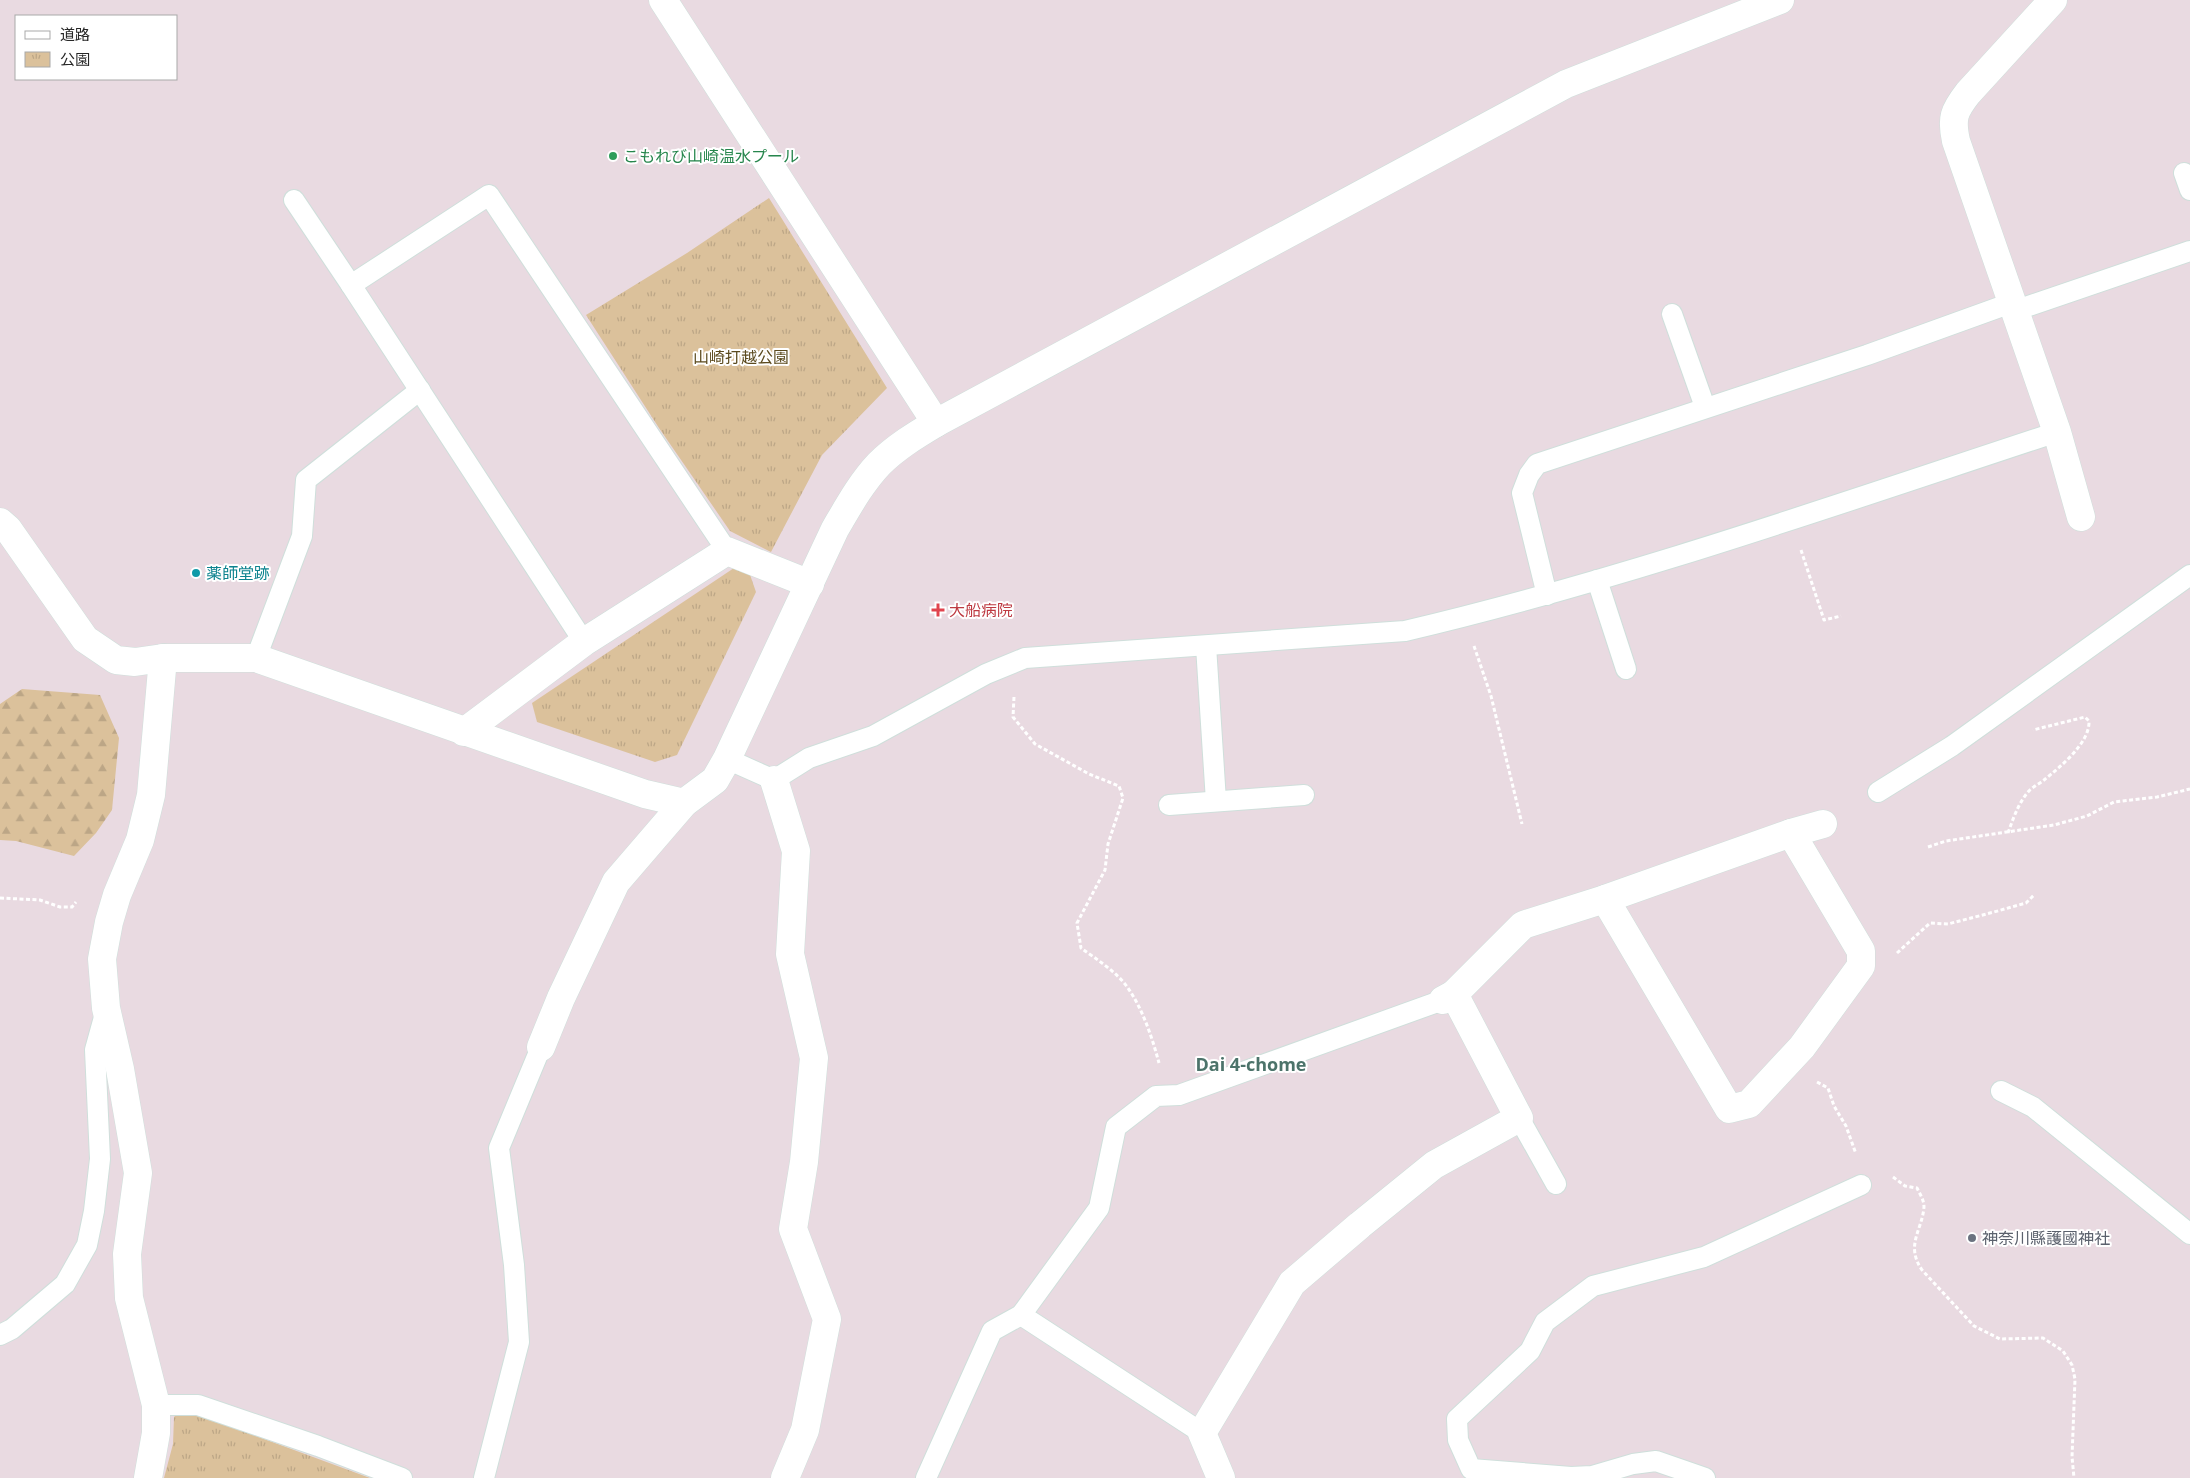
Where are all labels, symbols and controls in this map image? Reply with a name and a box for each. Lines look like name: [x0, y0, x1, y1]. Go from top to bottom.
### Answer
legend: [15, 15, 178, 80]
text: 道路: [60, 24, 90, 44]
text: 公園: [60, 49, 90, 69]
place label: こもれび山崎温水プール: [623, 145, 799, 167]
marker: こもれび山崎温水プール: [607, 150, 619, 162]
park label: 山崎打越公園: [693, 346, 789, 368]
place label: 薬師堂跡: [206, 562, 270, 584]
marker: 薬師堂跡: [190, 567, 202, 579]
place label: 大船病院: [949, 599, 1013, 621]
marker: 大船病院: [931, 603, 945, 617]
district label: Dai 4-chome: [1196, 1052, 1307, 1076]
place label: 神奈川縣護國神社: [1982, 1227, 2110, 1249]
marker: 神奈川縣護國神社: [1966, 1232, 1978, 1244]

